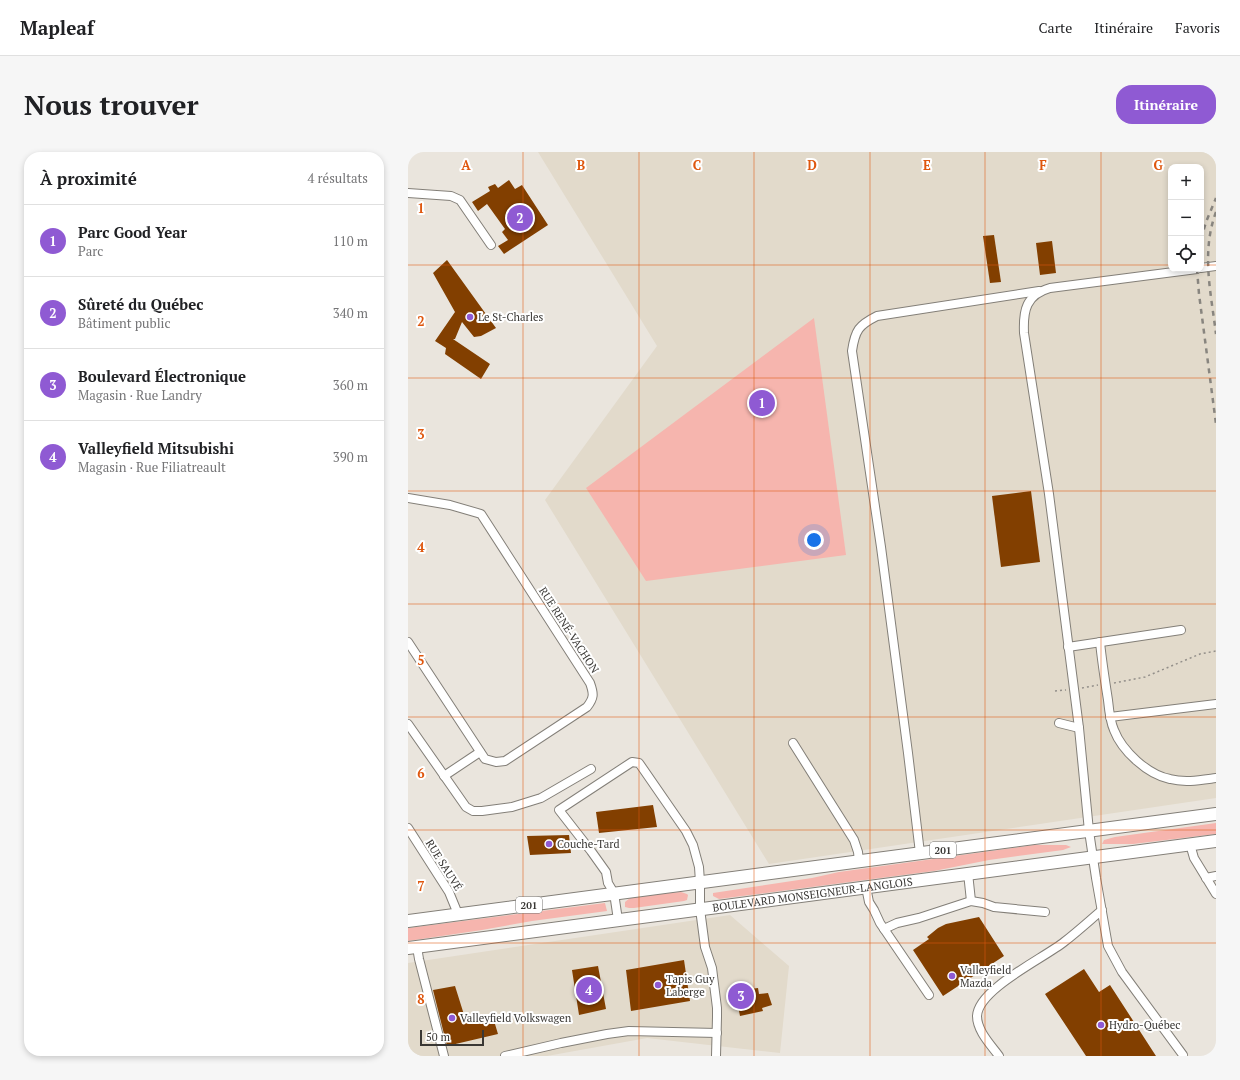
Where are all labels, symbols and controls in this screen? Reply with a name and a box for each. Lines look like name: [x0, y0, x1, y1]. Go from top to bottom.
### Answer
text: Mapleaf: [20, 15, 94, 40]
text: Carte: [1039, 18, 1072, 37]
text: Itinéraire: [1094, 18, 1153, 37]
text: Favoris: [1175, 18, 1220, 37]
button: Itinéraire: [1116, 85, 1216, 124]
text: Nous trouver: [24, 86, 199, 123]
text: A: [461, 156, 471, 174]
text: B: [577, 156, 585, 174]
text: C: [693, 156, 701, 174]
text: D: [807, 156, 817, 174]
text: E: [923, 156, 931, 174]
text: F: [1039, 156, 1047, 174]
text: G: [1153, 156, 1163, 174]
map controls: [1168, 164, 1204, 272]
button: +: [1168, 164, 1204, 200]
text: À proximité: [40, 167, 137, 190]
text: 4 résultats: [308, 169, 368, 187]
text: 1: [417, 199, 425, 217]
button: −: [1168, 200, 1204, 236]
pin: 2: [507, 203, 533, 233]
text: Parc Good Year: [78, 222, 187, 242]
text: 1: [49, 232, 57, 250]
text: 110 m: [333, 232, 368, 250]
button: locate: [1168, 236, 1204, 272]
text: Parc: [78, 242, 103, 260]
text: Sûreté du Québec: [78, 294, 204, 314]
text: 2: [49, 304, 57, 322]
text: 340 m: [333, 304, 368, 322]
place label: Le St-Charles: [478, 310, 544, 324]
text: 2: [417, 312, 425, 330]
marker: Le St-Charles: [465, 312, 475, 322]
text: Bâtiment public: [78, 314, 171, 332]
text: Boulevard Électronique: [78, 366, 246, 386]
text: 3: [49, 376, 57, 394]
text: 360 m: [333, 376, 368, 394]
text: Magasin · Rue Landry: [78, 386, 202, 404]
pin: 1: [749, 388, 775, 418]
text: 3: [417, 425, 425, 443]
text: Valleyfield Mitsubishi: [78, 438, 234, 458]
text: 4: [49, 448, 57, 466]
text: 390 m: [333, 448, 368, 466]
text: Magasin · Rue Filiatreault: [78, 458, 226, 476]
your location: [804, 530, 824, 550]
text: 4: [417, 538, 425, 556]
street label: RUE RENÉ-VACHON: [536, 584, 602, 676]
text: 5: [417, 651, 425, 669]
text: 6: [417, 764, 425, 782]
street label: RUE SAUVÉ: [423, 837, 465, 893]
place label: Couche-Tard: [557, 837, 620, 851]
marker: Couche-Tard: [544, 839, 554, 849]
road number: 201: [930, 842, 956, 858]
street label: BOULEVARD MONSEIGNEUR-LANGLOIS: [711, 874, 914, 915]
text: 7: [417, 877, 425, 895]
road number: 201: [516, 897, 542, 913]
place label: Valleyfield Mazda: [960, 963, 1011, 990]
marker: Valleyfield Mazda: [947, 971, 957, 981]
place label: Tapis Guy Laberge: [666, 972, 715, 999]
pin: 4: [576, 975, 602, 1005]
marker: Tapis Guy Laberge: [653, 980, 663, 990]
pin: 3: [728, 981, 754, 1011]
text: 8: [417, 990, 425, 1008]
place label: Valleyfield Volkswagen: [460, 1011, 572, 1025]
marker: Valleyfield Volkswagen: [447, 1013, 457, 1023]
place label: Hydro-Québec: [1109, 1018, 1180, 1032]
marker: Hydro-Québec: [1096, 1020, 1106, 1030]
scale bar: [420, 1028, 484, 1047]
text: 50 m: [426, 1030, 450, 1044]

